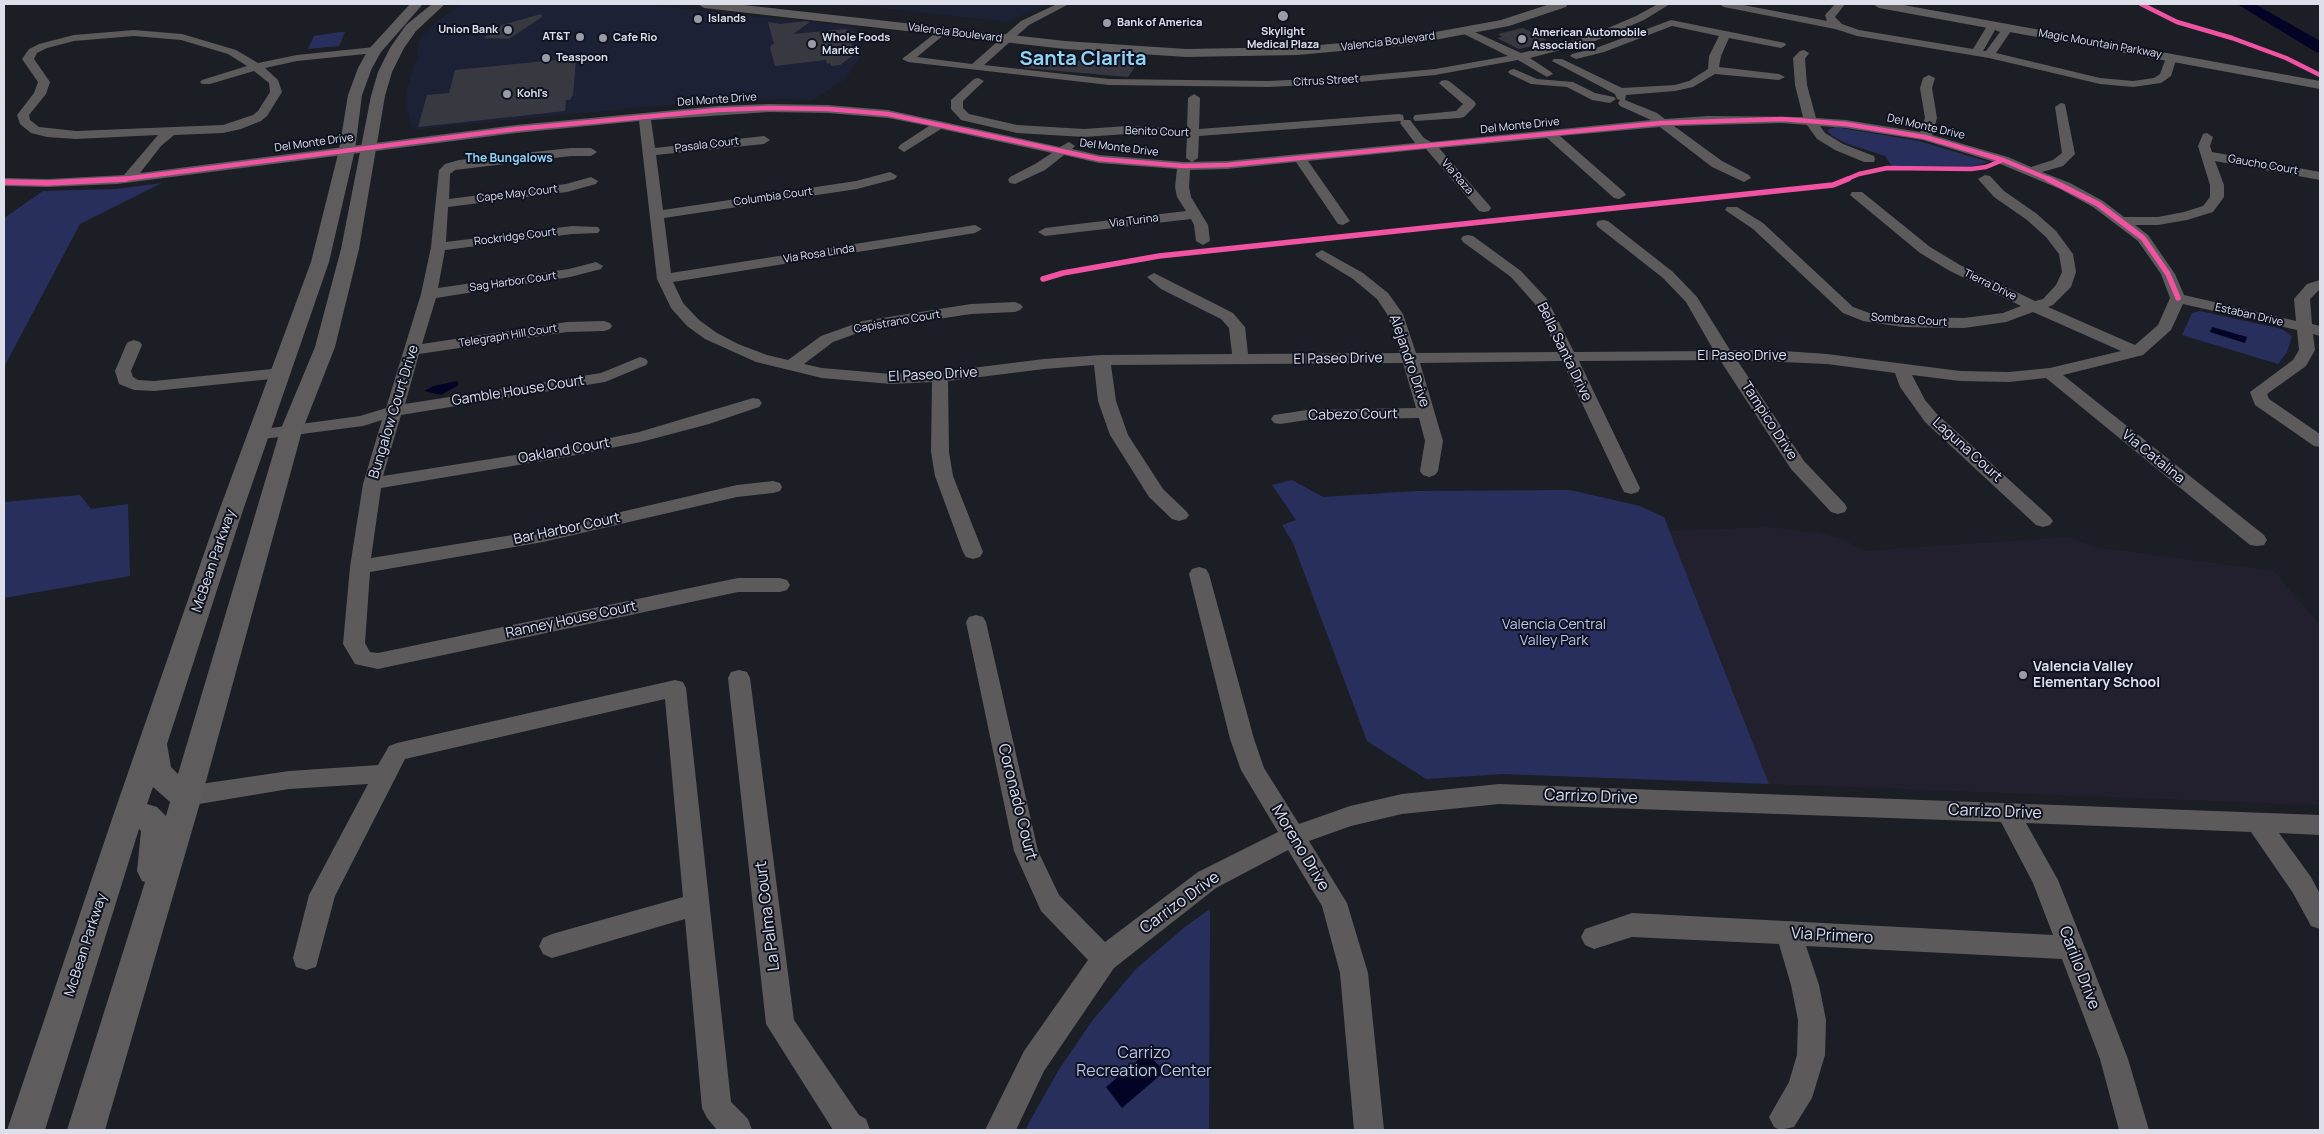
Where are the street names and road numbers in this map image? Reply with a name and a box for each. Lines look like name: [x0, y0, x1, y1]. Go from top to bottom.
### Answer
street label: Valencia Boulevard: [907, 21, 1003, 45]
street label: Magic Mountain Parkway: [2037, 27, 2163, 61]
street label: Valencia Boulevard: [1340, 30, 1436, 54]
street label: Citrus Street: [1293, 73, 1359, 89]
street label: Del Monte Drive: [677, 91, 757, 109]
street label: Del Monte Drive: [1886, 112, 1966, 142]
street label: Del Monte Drive: [1480, 115, 1560, 137]
street label: Benito Court: [1125, 124, 1189, 140]
street label: Del Monte Drive: [274, 131, 354, 155]
street label: Pasala Court: [674, 135, 740, 155]
street label: Del Monte Drive: [1079, 137, 1159, 159]
street label: Gaucho Court: [2227, 152, 2299, 178]
street label: Via Raza: [1438, 157, 1476, 197]
street label: Cape May Court: [476, 182, 558, 206]
street label: Columbia Court: [733, 185, 813, 209]
street label: Via Turina: [1109, 211, 1159, 231]
street label: Rockridge Court: [473, 225, 557, 249]
street label: Via Rosa Linda: [782, 242, 856, 266]
street label: Tierra Drive: [1961, 267, 2019, 303]
street label: Sag Harbor Court: [469, 269, 557, 295]
street label: Bella Santa Drive: [1533, 300, 1595, 404]
street label: Estaban Drive: [2214, 301, 2284, 329]
street label: Capistrano Court: [853, 308, 941, 336]
street label: Sombras Court: [1871, 311, 1947, 329]
street label: Alejandro Drive: [1385, 312, 1433, 410]
street label: Telegraph Hill Court: [458, 322, 558, 350]
street label: Bungalow Court Drive: [366, 343, 422, 481]
street label: El Paseo Drive: [1697, 348, 1787, 364]
street label: El Paseo Drive: [1293, 350, 1383, 368]
street label: El Paseo Drive: [888, 364, 978, 386]
street label: Gamble House Court: [451, 372, 585, 410]
street label: Tampico Drive: [1737, 379, 1801, 463]
street label: Cabezo Court: [1308, 406, 1398, 424]
street label: Laguna Court: [1929, 414, 2005, 486]
street label: Via Catalina: [2118, 427, 2188, 487]
street label: Oakland Court: [517, 435, 611, 467]
street label: McBean Parkway: [188, 507, 240, 615]
street label: Bar Harbor Court: [512, 510, 622, 548]
street label: Ranney House Court: [504, 598, 638, 642]
street label: Coronado Court: [993, 742, 1041, 862]
street label: Carrizo Drive: [1544, 786, 1638, 808]
street label: Moreno Drive: [1267, 801, 1333, 895]
street label: Carrizo Drive: [1948, 801, 2042, 823]
street label: La Palma Court: [752, 860, 784, 972]
street label: Carrizo Drive: [1137, 868, 1223, 938]
street label: McBean Parkway: [61, 891, 111, 999]
street label: Via Primero: [1790, 924, 1874, 948]
street label: Carillo Drive: [2054, 924, 2104, 1012]

